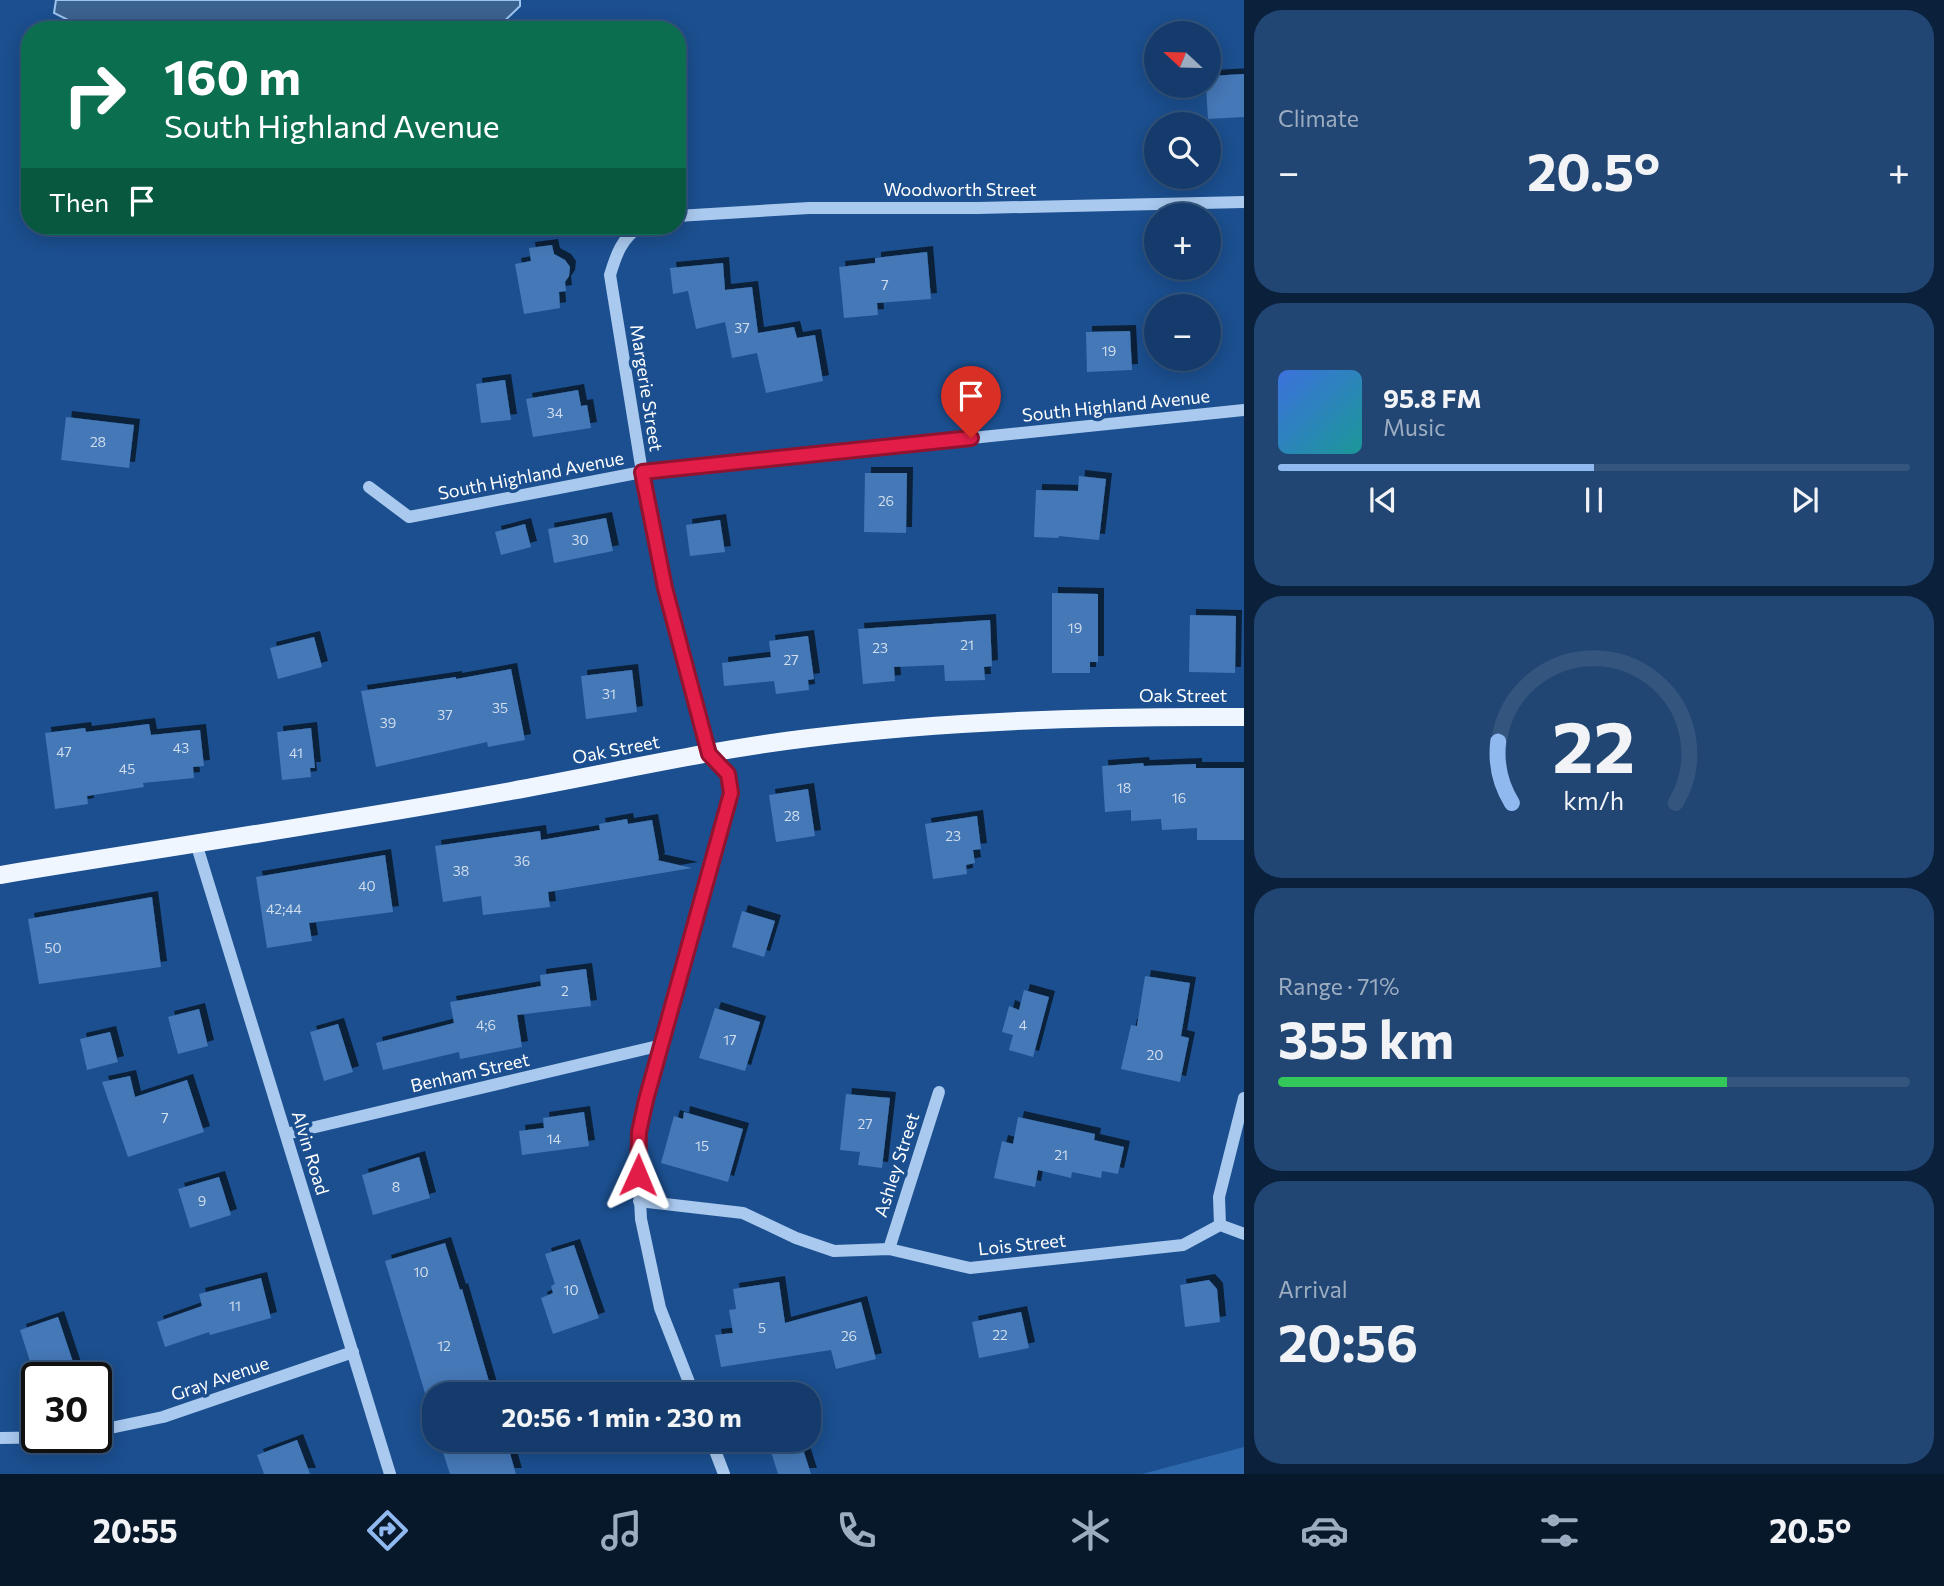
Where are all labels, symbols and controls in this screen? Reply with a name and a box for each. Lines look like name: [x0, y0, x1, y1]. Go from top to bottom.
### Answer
north arrow: [1144, 21, 1222, 98]
map controls: [1144, 21, 1221, 371]
text: 160 m: [164, 45, 301, 105]
icon: right: [49, 49, 140, 140]
text: Climate: [1278, 104, 1359, 132]
text: South Highland Avenue: [164, 105, 500, 145]
button: search: [1144, 112, 1221, 189]
text: 20.5°: [1527, 138, 1660, 202]
text: −: [1278, 147, 1300, 194]
text: +: [1888, 147, 1910, 194]
street label: Woodworth Street: [883, 178, 1037, 200]
icon: arrive: [123, 182, 161, 220]
text: Then: [49, 186, 109, 217]
button: +: [1144, 203, 1221, 280]
house number: 7: [881, 276, 889, 293]
button: −: [1144, 294, 1221, 371]
house number: 37: [734, 319, 750, 336]
street label: Margerie Street: [626, 323, 668, 453]
house number: 19: [1102, 342, 1116, 359]
pin: [941, 366, 1001, 438]
icon: arrive: [952, 377, 990, 415]
text: 95.8 FM: [1383, 382, 1481, 413]
street label: South Highland Avenue: [1021, 384, 1211, 426]
house number: 34: [547, 404, 564, 421]
text: Music: [1383, 413, 1446, 441]
house number: 28: [90, 433, 106, 450]
street label: South Highland Avenue: [436, 446, 626, 504]
icon: previous: [1364, 481, 1402, 519]
icon: pause: [1575, 481, 1613, 519]
icon: next: [1786, 481, 1824, 519]
house number: 26: [878, 492, 894, 509]
house number: 30: [571, 531, 589, 548]
house number: 19: [1068, 619, 1082, 636]
house number: 21: [960, 636, 974, 653]
house number: 23: [872, 639, 888, 656]
house number: 27: [783, 651, 799, 668]
street label: Oak Street: [1139, 684, 1227, 706]
house number: 31: [602, 685, 616, 702]
house number: 35: [492, 699, 508, 716]
text: 22: [1553, 699, 1635, 788]
house number: 37: [437, 706, 453, 723]
house number: 39: [380, 714, 396, 731]
street label: Oak Street: [570, 730, 661, 768]
house number: 43: [173, 739, 189, 756]
house number: 47: [56, 743, 72, 760]
house number: 41: [289, 744, 303, 761]
house number: 45: [119, 760, 135, 777]
house number: 18: [1117, 779, 1131, 796]
text: km/h: [1564, 785, 1624, 815]
house number: 16: [1172, 789, 1186, 806]
house number: 28: [784, 807, 800, 824]
house number: 23: [945, 827, 961, 844]
house number: 36: [514, 852, 530, 869]
house number: 38: [453, 862, 469, 879]
house number: 40: [358, 877, 376, 894]
house number: 42;44: [266, 900, 303, 917]
house number: 50: [44, 939, 62, 956]
text: Range · 71%: [1278, 972, 1399, 1000]
house number: 2: [561, 982, 569, 999]
text: 355 km: [1278, 1006, 1454, 1070]
house number: 4;6: [476, 1016, 496, 1033]
house number: 4: [1019, 1016, 1028, 1033]
house number: 17: [723, 1031, 737, 1048]
house number: 20: [1147, 1046, 1163, 1063]
street label: Benham Street: [408, 1048, 531, 1096]
street label: Alvin Road: [288, 1108, 334, 1197]
house number: 7: [161, 1109, 169, 1126]
street label: Ashley Street: [869, 1110, 923, 1220]
house number: 27: [857, 1115, 873, 1132]
house number: 14: [547, 1130, 562, 1147]
house number: 15: [695, 1137, 709, 1154]
position arrow: [601, 1138, 675, 1212]
house number: 21: [1054, 1146, 1068, 1163]
house number: 8: [392, 1178, 400, 1195]
house number: 9: [198, 1192, 206, 1209]
street label: Lois Street: [977, 1228, 1067, 1260]
house number: 10: [413, 1263, 429, 1280]
text: Arrival: [1278, 1275, 1348, 1303]
house number: 10: [563, 1281, 579, 1298]
house number: 11: [229, 1297, 241, 1314]
text: 20:56: [1278, 1309, 1418, 1373]
house number: 5: [758, 1319, 766, 1336]
house number: 22: [992, 1326, 1008, 1343]
house number: 26: [841, 1327, 857, 1344]
house number: 12: [437, 1337, 451, 1354]
street label: Gray Avenue: [168, 1351, 272, 1405]
speed limit sign: 30: [21, 1362, 112, 1453]
text: 20:56 · 1 min · 230 m: [501, 1401, 742, 1432]
icon: directions: [363, 1506, 412, 1555]
icon: music: [597, 1506, 646, 1555]
icon: phone: [832, 1506, 881, 1555]
icon: climate: [1066, 1506, 1115, 1555]
icon: car: [1300, 1506, 1349, 1555]
icon: filters: [1535, 1506, 1584, 1555]
text: 20:55: [93, 1510, 178, 1550]
text: 20.5°: [1769, 1510, 1851, 1550]

